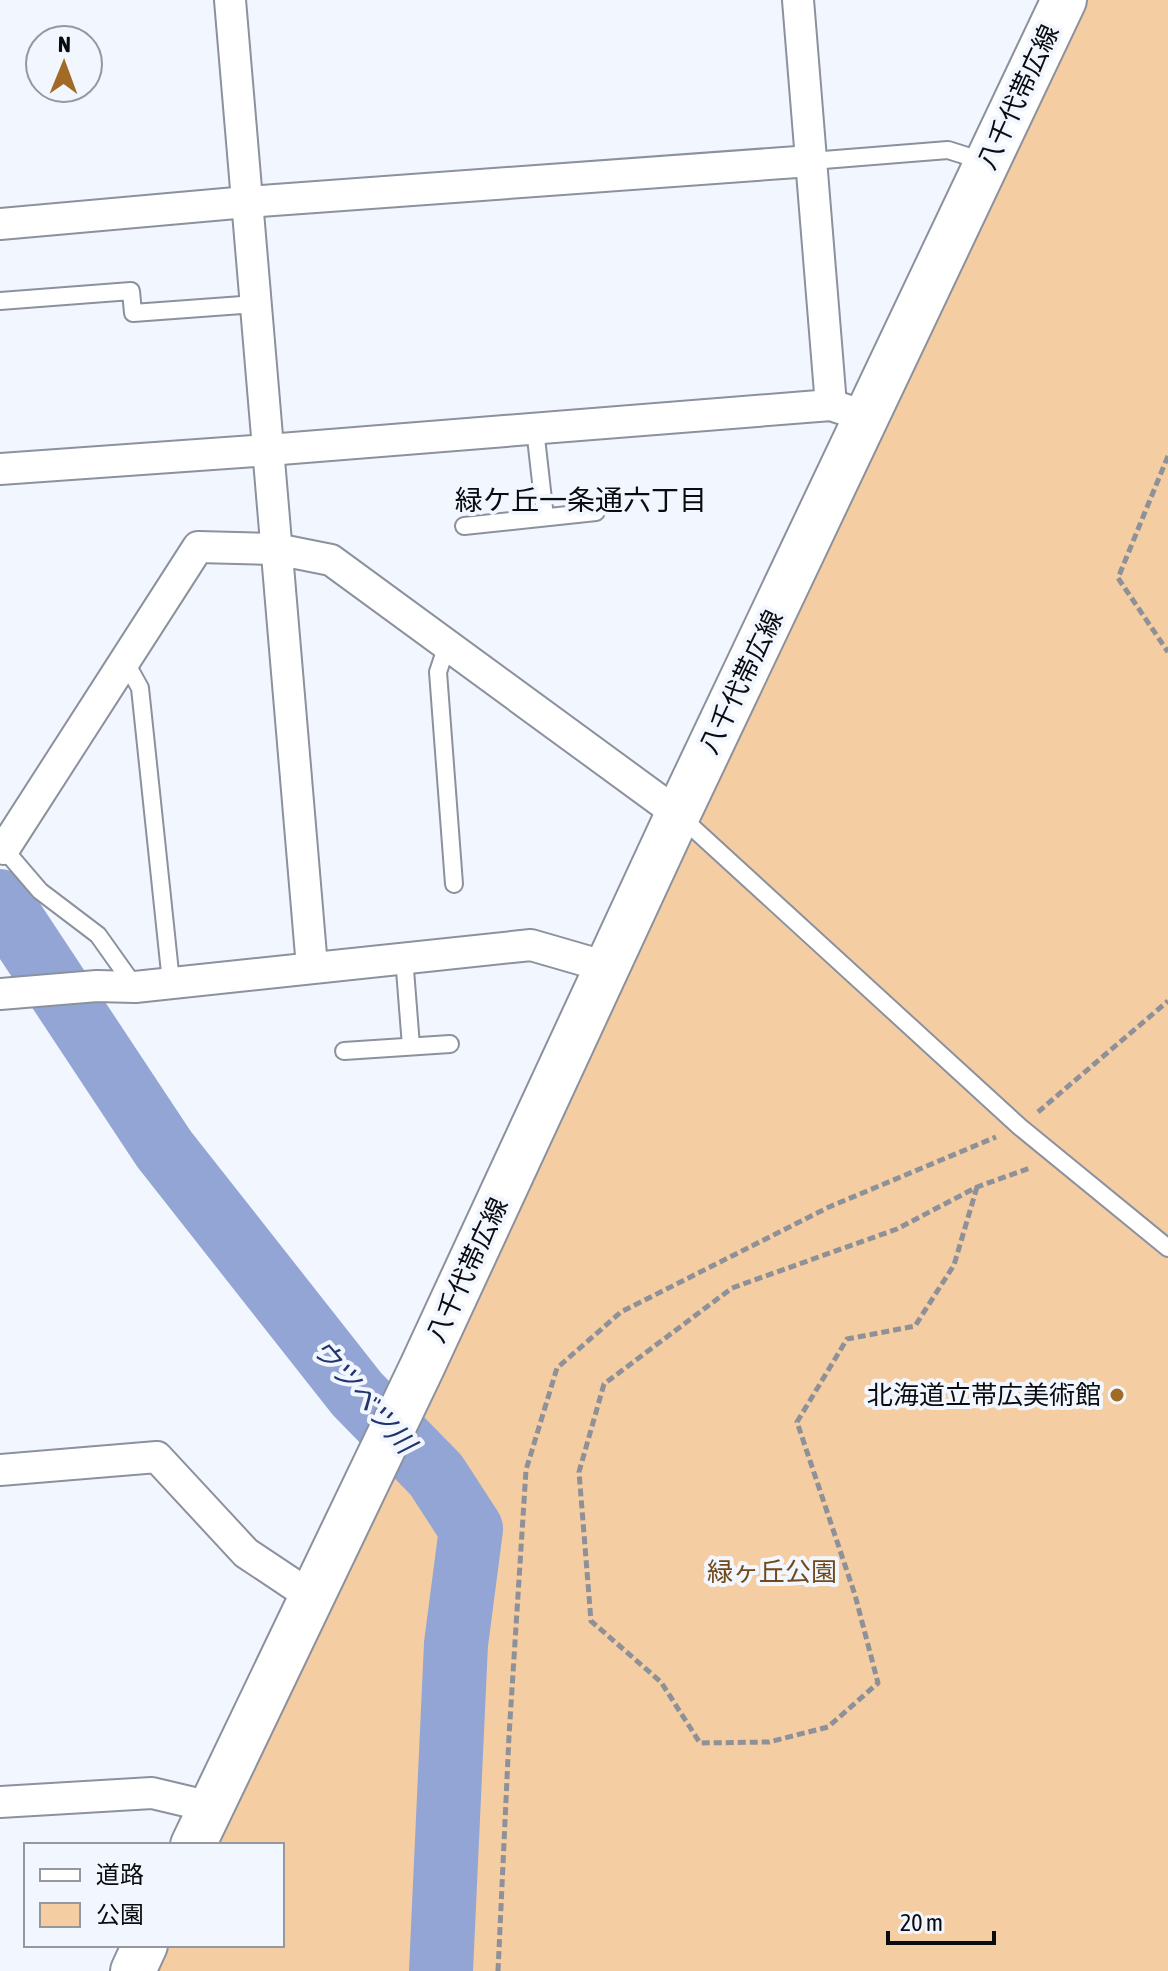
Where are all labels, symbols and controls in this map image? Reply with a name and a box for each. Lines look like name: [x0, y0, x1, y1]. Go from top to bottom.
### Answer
street label: 八千代帯広線: [971, 20, 1065, 174]
north arrow: [24, 24, 104, 104]
text: N: [58, 31, 71, 57]
district label: 緑ケ丘一条通六丁目: [455, 484, 707, 516]
street label: 八千代帯広線: [693, 605, 789, 759]
street label: 八千代帯広線: [420, 1193, 514, 1347]
water label: ウツベツ川: [306, 1333, 424, 1462]
place label: 北海道立帯広美術館: [867, 1380, 1101, 1410]
marker: 北海道立帯広美術館: [1108, 1386, 1126, 1404]
park label: 緑ヶ丘公園: [707, 1557, 837, 1587]
legend: [24, 1843, 284, 1947]
text: 道路: [96, 1861, 144, 1888]
scale bar: [888, 1895, 994, 1945]
text: 公園: [96, 1901, 144, 1928]
text: 20 m: [900, 1909, 943, 1936]

